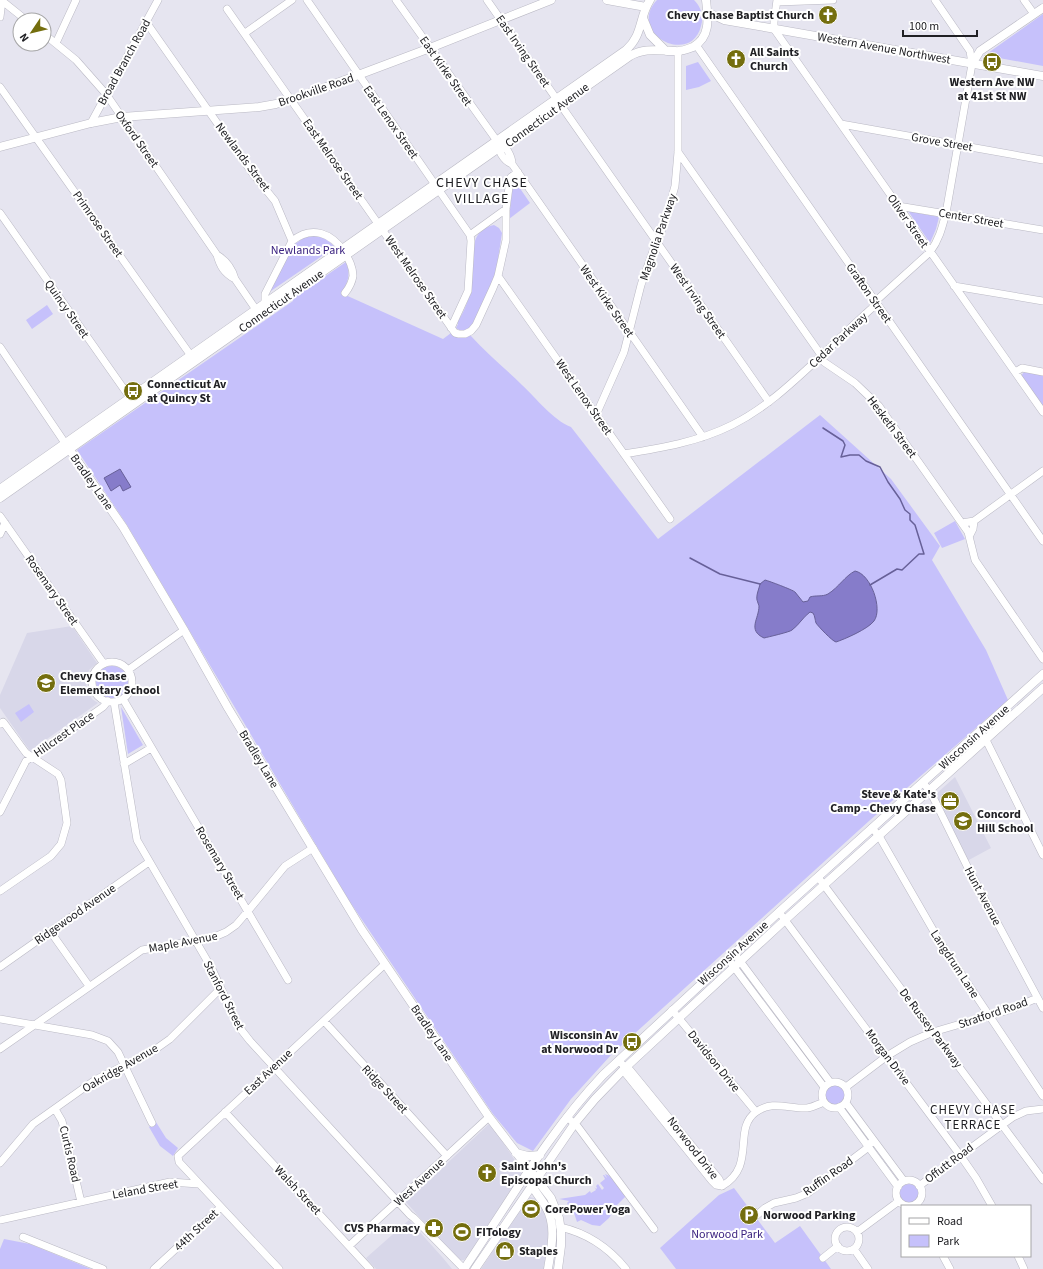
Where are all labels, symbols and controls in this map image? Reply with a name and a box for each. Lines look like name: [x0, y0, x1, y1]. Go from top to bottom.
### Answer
church icon: Chevy Chase Baptist Church: [817, 4, 839, 26]
place label: Chevy Chase Baptist Church: [667, 7, 814, 24]
north arrow: [12, 12, 52, 52]
street label: East Irving Street: [491, 12, 554, 91]
scale bar: [903, 12, 977, 38]
street label: Broad Branch Road: [94, 16, 155, 108]
text: 100 m: [909, 18, 939, 35]
street label: Western Avenue Northwest: [816, 28, 952, 69]
text: N: [16, 30, 32, 45]
street label: East Kirke Street: [415, 33, 476, 110]
place label: All Saints Church: [749, 44, 799, 75]
church icon: All Saints Church: [725, 48, 747, 70]
bus stop icon: Western Ave NW at 41st St NW: [981, 51, 1003, 73]
street label: Brookville Road: [276, 70, 356, 111]
place label: Western Ave NW at 41st St NW: [950, 74, 1035, 105]
street label: Connecticut Avenue: [502, 79, 593, 152]
street label: East Lenox Street: [359, 82, 422, 162]
street label: Oxford Street: [111, 107, 163, 171]
street label: East Melrose Street: [298, 115, 367, 203]
street label: Newlands Street: [211, 119, 274, 195]
street label: Grove Street: [910, 129, 974, 156]
district label: CHEVY CHASE VILLAGE: [436, 173, 528, 209]
street label: Primrose Street: [68, 188, 127, 261]
street label: Magnolia Parkway: [636, 191, 681, 283]
street label: Oliver Street: [883, 191, 932, 252]
street label: Center Street: [937, 204, 1005, 233]
street label: West Melrose Street: [380, 232, 451, 322]
park label: Newlands Park: [271, 242, 345, 259]
street label: West Irving Street: [665, 260, 730, 342]
street label: Grafton Street: [842, 260, 896, 327]
street label: West Kirke Street: [575, 262, 638, 341]
street label: Connecticut Avenue: [235, 266, 327, 337]
street label: Quincy Street: [40, 277, 93, 342]
street label: Cedar Parkway: [805, 308, 872, 372]
street label: West Lenox Street: [551, 356, 616, 439]
place label: Connecticut Av at Quincy St: [147, 376, 227, 407]
bus stop icon: Connecticut Av at Quincy St: [122, 380, 144, 402]
street label: Hesketh Street: [863, 393, 920, 462]
street label: Bradley Lane: [66, 451, 117, 514]
street label: Rosemary Street: [21, 552, 82, 629]
place label: Chevy Chase Elementary School: [60, 668, 160, 699]
school or university icon: Chevy Chase Elementary School: [35, 672, 57, 694]
street label: Wisconsin Avenue: [935, 701, 1013, 774]
street label: Hillcrest Place: [30, 707, 98, 762]
street label: Bradley Lane: [235, 727, 283, 792]
place label: Steve & Kate's Camp - Chevy Chase: [830, 786, 936, 817]
office icon: Steve & Kate's Camp - Chevy Chase: [939, 790, 961, 812]
place label: Concord Hill School: [977, 806, 1034, 837]
school or university icon: Concord Hill School: [952, 810, 974, 832]
street label: Rosemary Street: [191, 823, 248, 903]
street label: Hunt Avenue: [960, 864, 1005, 929]
street label: Ridgewood Avenue: [31, 880, 120, 949]
street label: Wisconsin Avenue: [694, 917, 772, 990]
street label: Maple Avenue: [147, 927, 219, 957]
street label: Langdrum Lane: [926, 927, 983, 1002]
street label: Stanford Street: [199, 958, 248, 1033]
street label: De Russey Parkway: [895, 985, 966, 1072]
street label: Stratford Road: [956, 994, 1030, 1033]
street label: Bradley Lane: [406, 1002, 457, 1065]
street label: Morgan Drive: [861, 1026, 914, 1089]
place label: Wisconsin Av at Norwood Dr: [541, 1027, 619, 1058]
street label: Davidson Drive: [683, 1027, 744, 1096]
bus stop icon: Wisconsin Av at Norwood Dr: [621, 1031, 643, 1053]
street label: Oakridge Avenue: [79, 1040, 161, 1097]
street label: East Avenue: [240, 1045, 296, 1099]
street label: Ridge Street: [358, 1061, 412, 1117]
district label: CHEVY CHASE TERRACE: [930, 1101, 1016, 1134]
street label: Norwood Drive: [663, 1113, 723, 1183]
street label: Curtis Road: [55, 1124, 84, 1184]
street label: Offutt Road: [921, 1139, 977, 1187]
street label: Ruffin Road: [800, 1153, 857, 1200]
street label: West Avenue: [390, 1154, 448, 1210]
place label: Saint John's Episcopal Church: [501, 1158, 592, 1189]
street label: Walsh Street: [270, 1162, 325, 1219]
church icon: Saint John's Episcopal Church: [476, 1162, 498, 1184]
street label: Leland Street: [111, 1175, 179, 1204]
sports icon: CorePower Yoga: [520, 1198, 542, 1220]
place label: CorePower Yoga: [545, 1201, 630, 1218]
parking icon: Norwood Parking: [738, 1204, 760, 1226]
street label: 44th Street: [170, 1205, 222, 1255]
legend: [901, 1205, 1031, 1257]
place label: Norwood Parking: [763, 1207, 856, 1224]
text: Road: [937, 1213, 963, 1230]
pharmacy icon: CVS Pharmacy: [423, 1217, 445, 1239]
place label: CVS Pharmacy: [344, 1220, 421, 1237]
sports icon: FITology: [451, 1221, 473, 1243]
place label: FITology: [476, 1224, 522, 1241]
park label: Norwood Park: [691, 1226, 763, 1243]
text: Park: [937, 1233, 959, 1250]
shop icon: Staples: [494, 1240, 516, 1262]
place label: Staples: [519, 1243, 558, 1260]

